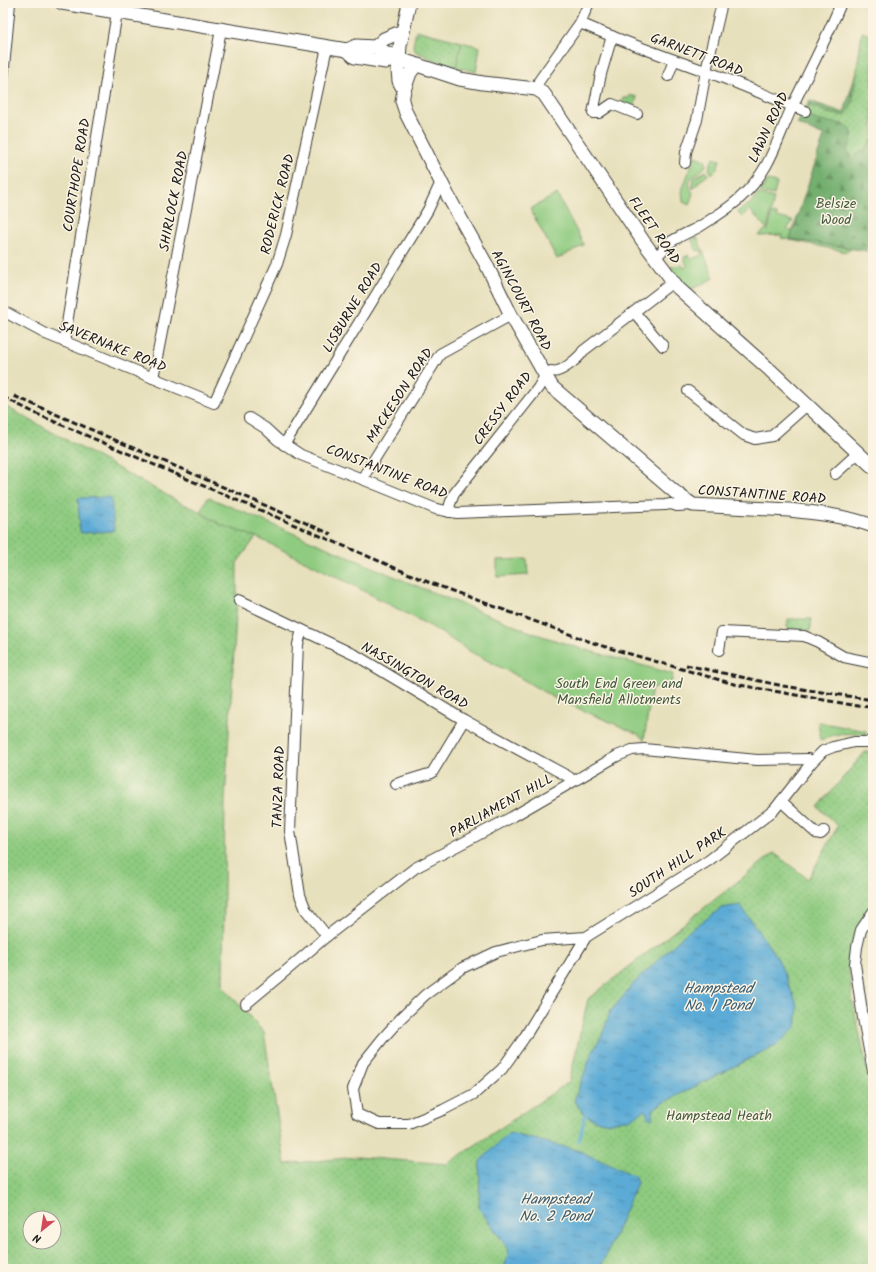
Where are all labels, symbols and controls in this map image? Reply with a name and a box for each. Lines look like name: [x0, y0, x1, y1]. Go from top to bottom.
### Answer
street label: GARNETT ROAD: [647, 27, 746, 83]
street label: LAWN ROAD: [743, 88, 795, 167]
street label: COURTHOPE ROAD: [57, 117, 97, 234]
street label: SHIRLOCK ROAD: [153, 149, 195, 253]
street label: RODERICK ROAD: [255, 152, 301, 257]
street label: FLEET ROAD: [623, 192, 686, 269]
park label: Belsize Wood: [816, 193, 857, 231]
street label: AGINCOURT ROAD: [485, 246, 557, 355]
street label: LISBURNE ROAD: [317, 258, 389, 357]
street label: SAVERNAKE ROAD: [56, 315, 170, 379]
street label: MACKESON ROAD: [361, 343, 439, 448]
street label: CRESSY ROAD: [468, 367, 538, 450]
street label: CONSTANTINE ROAD: [323, 439, 451, 505]
street label: CONSTANTINE ROAD: [697, 480, 827, 510]
street label: NASSINGTON ROAD: [357, 636, 472, 716]
park label: South End Green and Mansfield Allotments: [555, 673, 684, 711]
street label: TANZA ROAD: [267, 745, 291, 829]
street label: PARLIAMENT HILL: [446, 768, 557, 844]
street label: SOUTH HILL PARK: [624, 821, 732, 904]
water label: Hampstead No. 1 Pond: [683, 977, 756, 1018]
park label: Hampstead Heath: [666, 1105, 772, 1127]
water label: Hampstead No. 2 Pond: [519, 1188, 594, 1229]
north arrow: [22, 1210, 62, 1250]
text: N: [30, 1228, 45, 1247]

